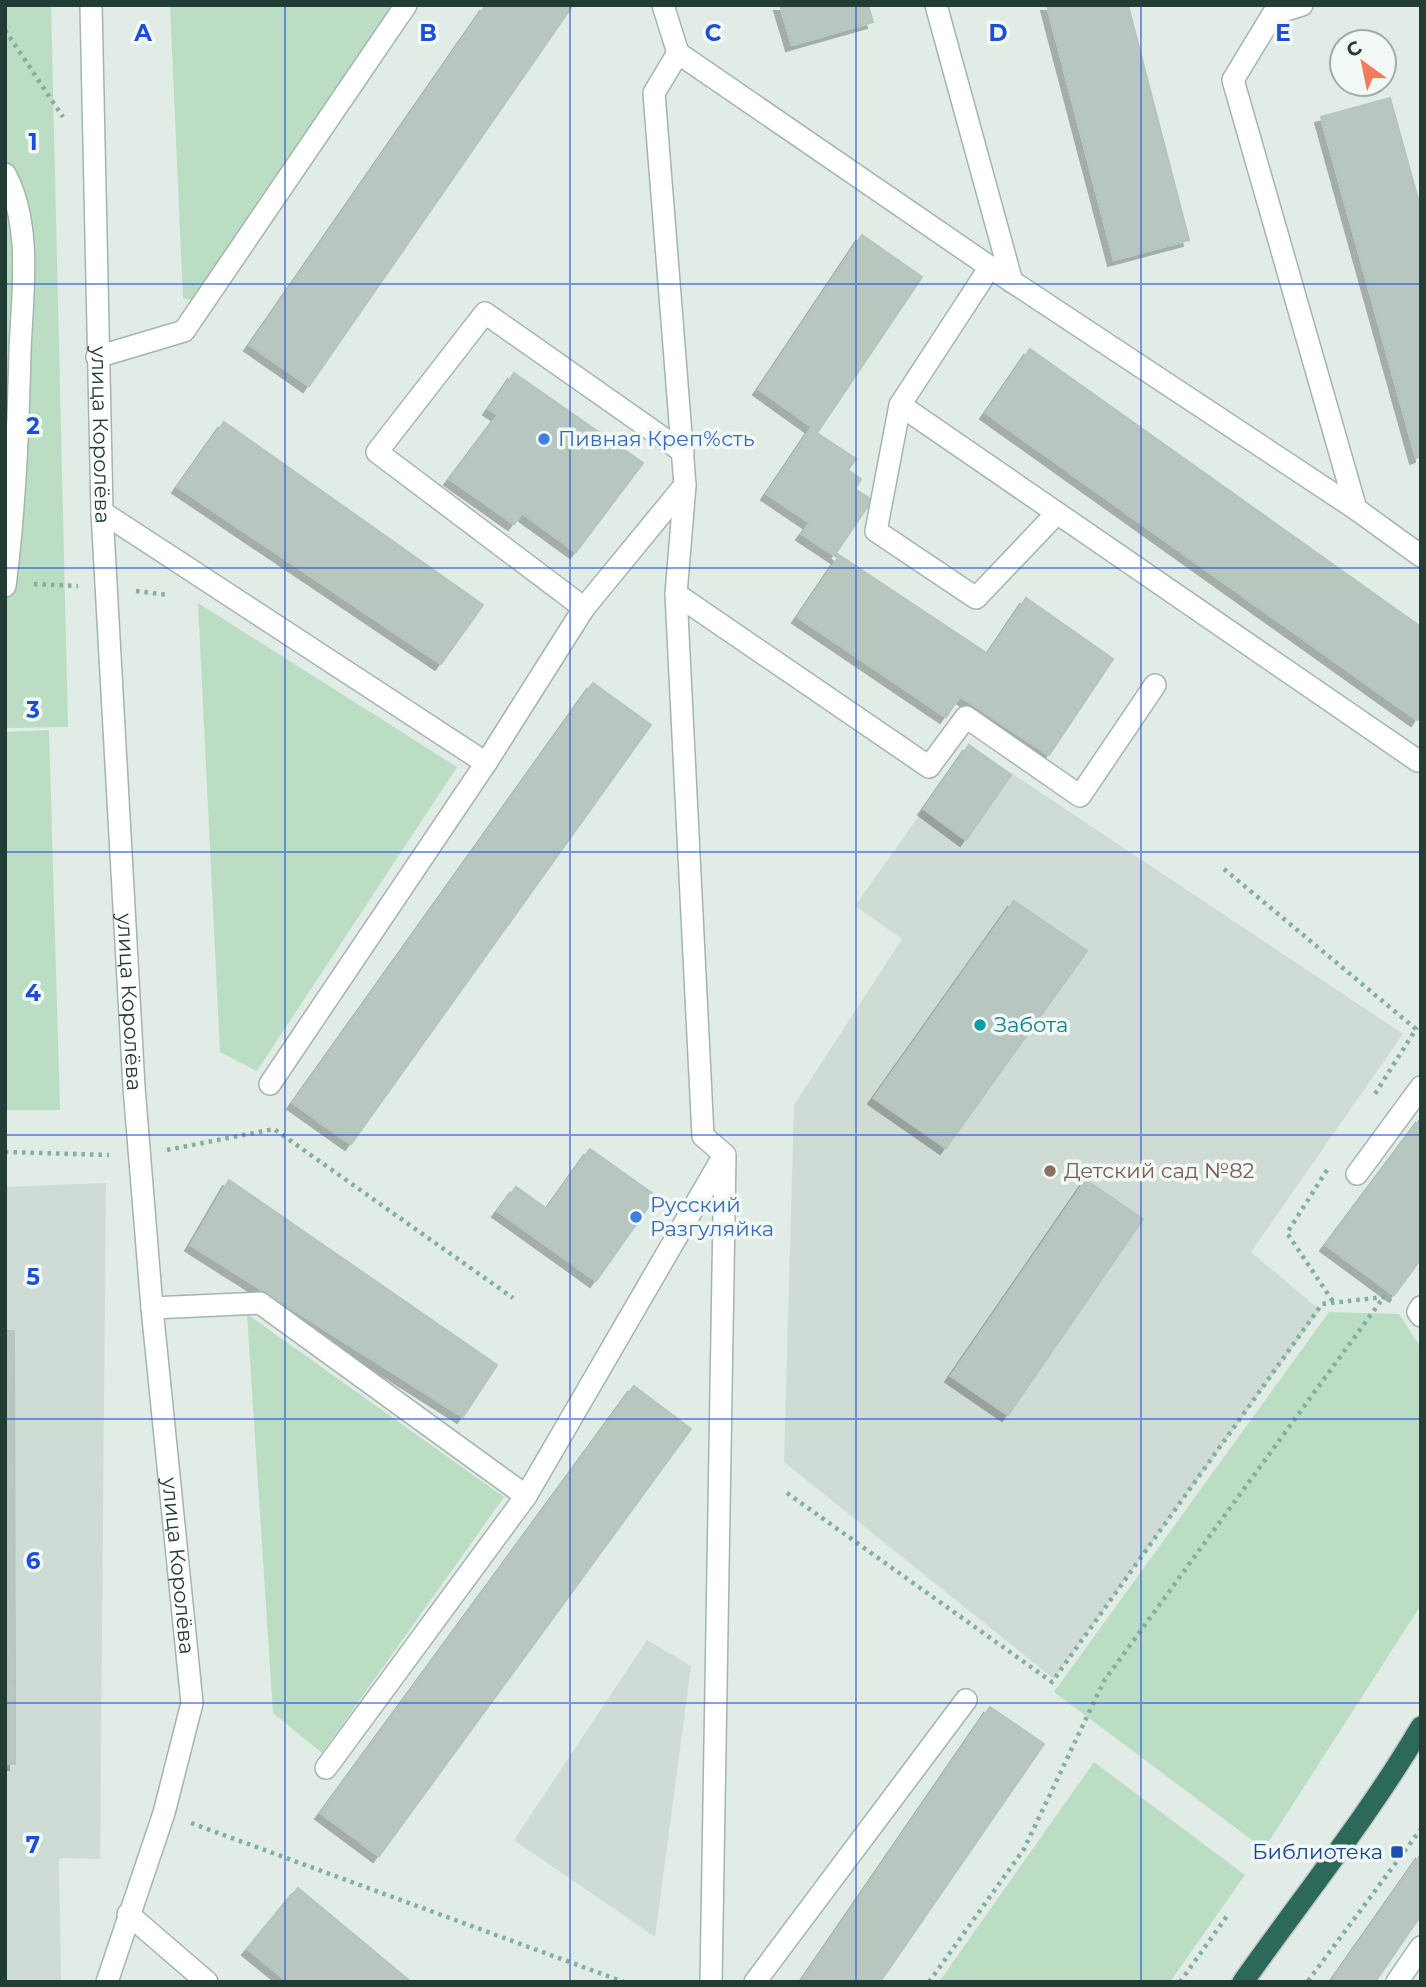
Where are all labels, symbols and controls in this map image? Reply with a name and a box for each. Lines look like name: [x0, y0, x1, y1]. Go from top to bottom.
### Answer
text: A: [133, 19, 152, 47]
text: B: [419, 19, 437, 47]
text: C: [705, 19, 722, 47]
text: D: [989, 19, 1008, 47]
text: E: [1275, 19, 1291, 47]
north arrow: [1328, 28, 1398, 98]
text: С: [1342, 36, 1366, 63]
text: 1: [28, 128, 38, 156]
street label: улица Королёва: [86, 345, 116, 524]
text: 2: [26, 412, 40, 440]
place label: Пивная Креп%сть: [558, 426, 755, 451]
marker: Пивная Креп%сть: [536, 431, 552, 447]
text: 3: [25, 696, 40, 724]
street label: улица Королёва: [112, 912, 147, 1091]
text: 4: [25, 979, 41, 1007]
place label: Забота: [994, 1012, 1068, 1037]
marker: Забота: [972, 1017, 988, 1033]
place label: Детский сад №82: [1064, 1158, 1255, 1183]
marker: Детский сад №82: [1042, 1163, 1058, 1179]
place label: Русский Разгуляйка: [650, 1192, 774, 1241]
marker: Русский Разгуляйка: [628, 1209, 644, 1225]
text: 5: [26, 1263, 40, 1291]
street label: улица Королёва: [157, 1475, 200, 1655]
text: 6: [26, 1547, 41, 1575]
text: 7: [26, 1831, 40, 1859]
place label: Библиотека: [1252, 1839, 1383, 1864]
marker: Библиотека: [1389, 1844, 1405, 1860]

